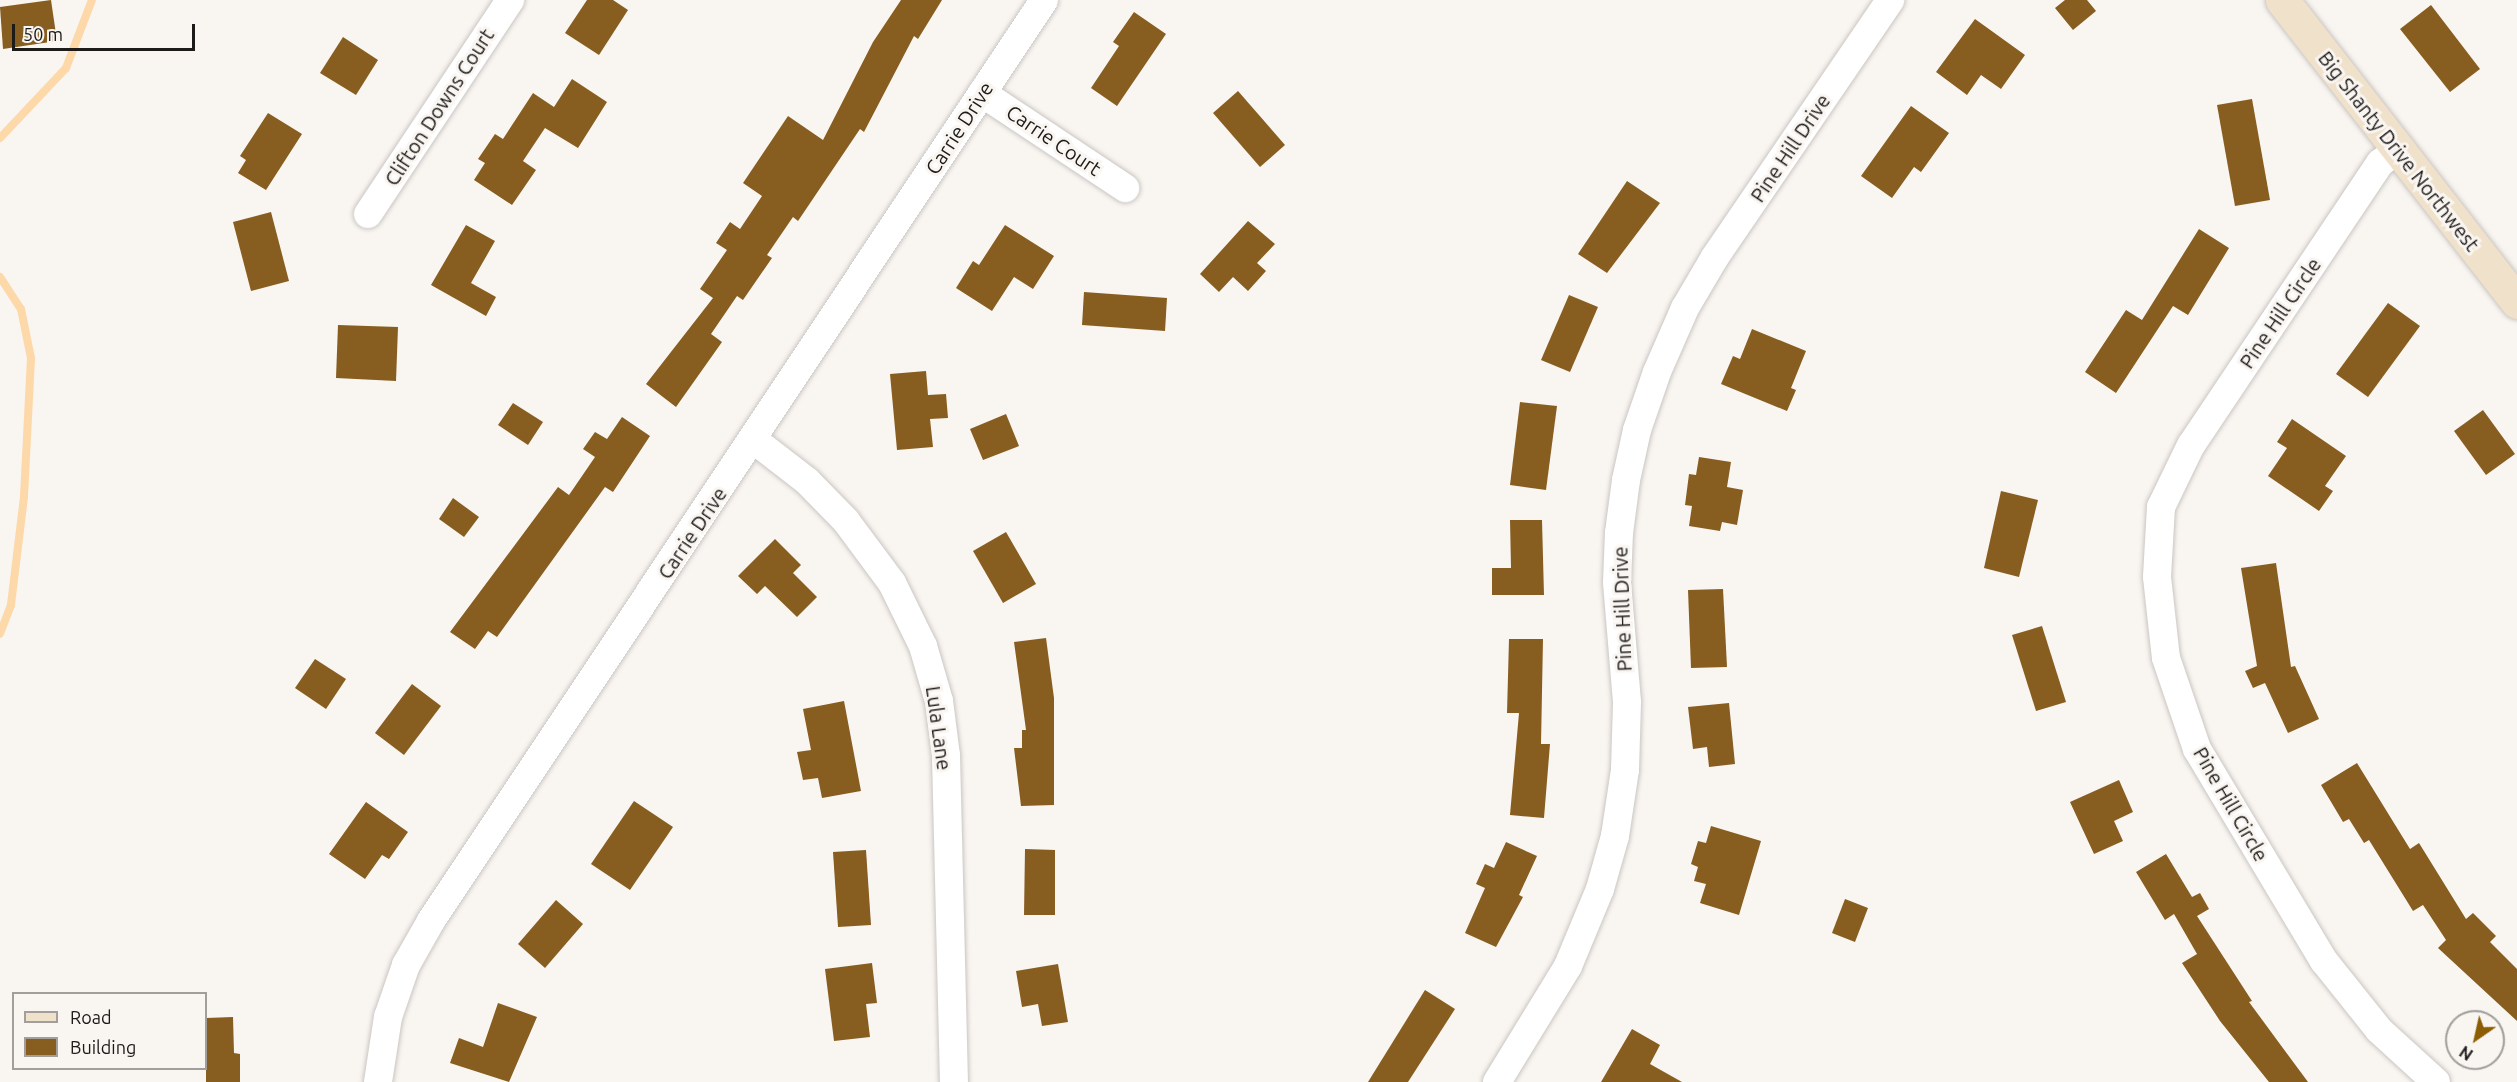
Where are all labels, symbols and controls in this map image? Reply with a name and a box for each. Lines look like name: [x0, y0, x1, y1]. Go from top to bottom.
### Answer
scale bar: [15, 12, 198, 50]
text: 50 m: [23, 24, 63, 44]
street label: Clifton Downs Court: [379, 24, 499, 190]
street label: Big Shanty Drive Northwest: [2313, 46, 2485, 256]
street label: Carrie Drive: [920, 77, 998, 179]
street label: Pine Hill Drive: [1745, 89, 1835, 207]
street label: Carrie Court: [1002, 100, 1106, 180]
street label: Pine Hill Circle: [2234, 253, 2326, 373]
street label: Carrie Drive: [653, 483, 731, 583]
street label: Pine Hill Drive: [1608, 546, 1636, 672]
street label: Lula Lane: [921, 684, 957, 772]
street label: Pine Hill Circle: [2189, 743, 2273, 865]
legend: [12, 992, 207, 1070]
text: Road: [70, 1007, 112, 1027]
north arrow: [2445, 1010, 2505, 1070]
text: Building: [70, 1037, 136, 1057]
text: N: [2456, 1042, 2476, 1064]

